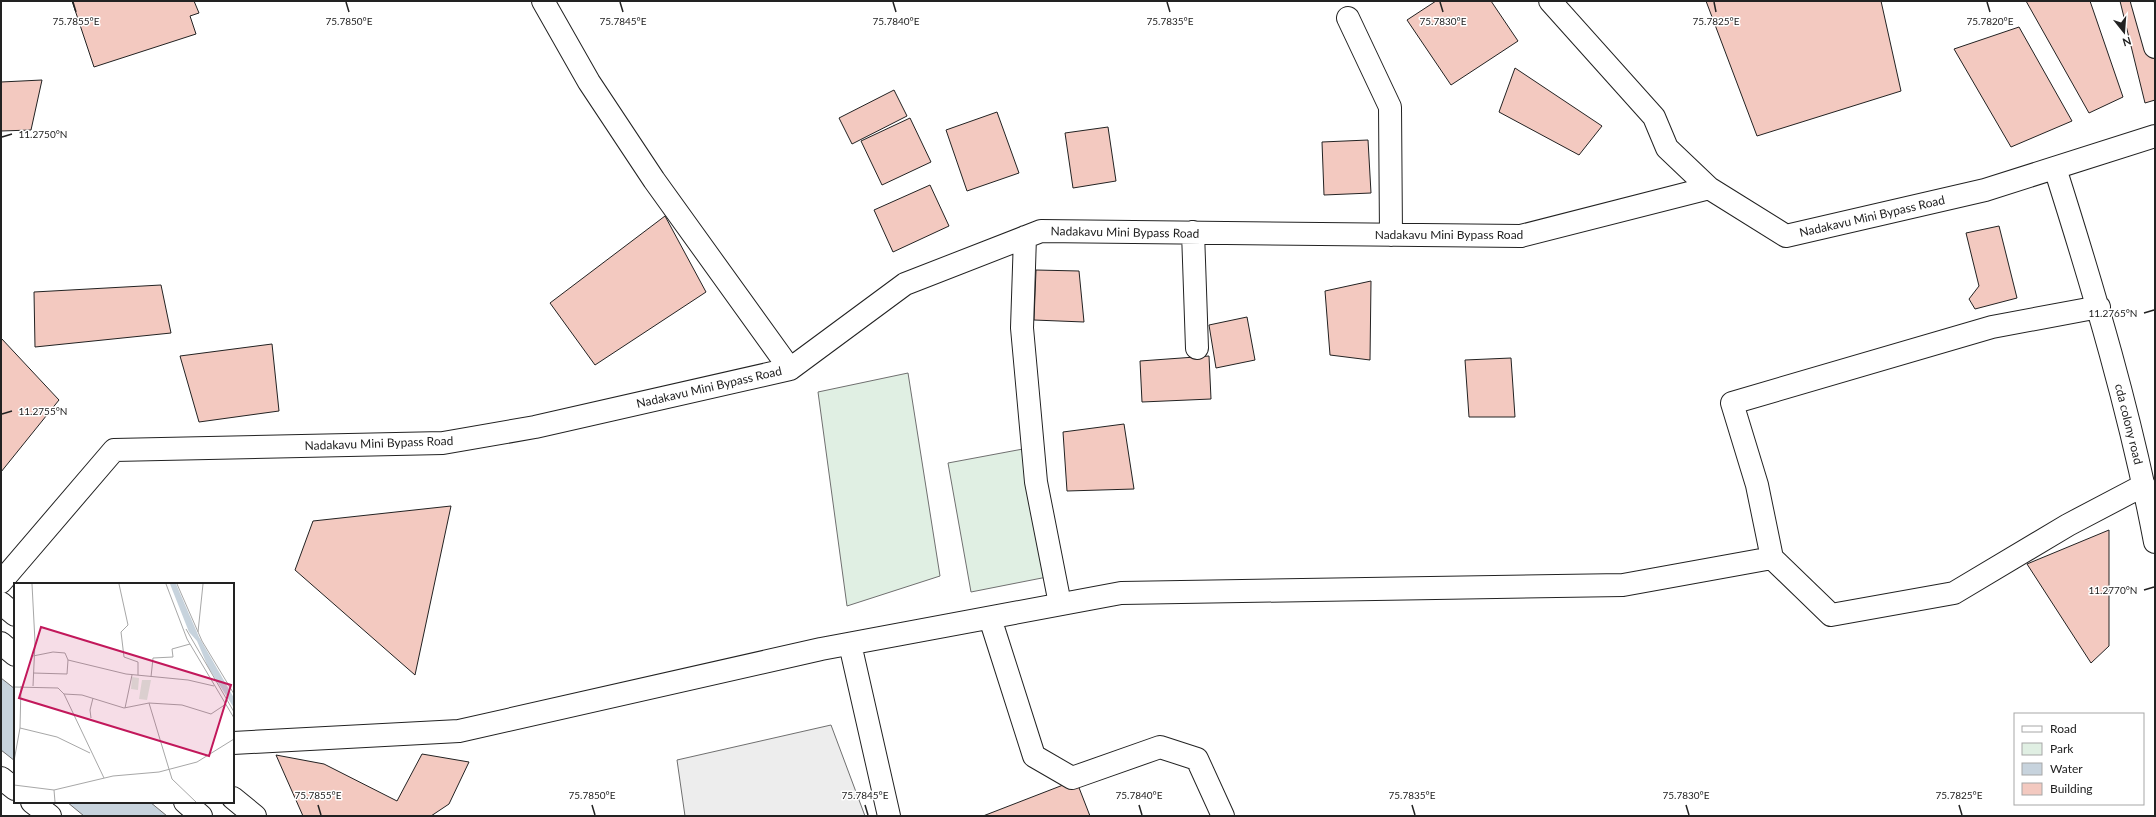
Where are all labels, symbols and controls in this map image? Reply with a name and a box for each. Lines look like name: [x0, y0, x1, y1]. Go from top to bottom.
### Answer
north arrow: [2104, 12, 2144, 52]
text: 75.7855°E: [52, 15, 100, 27]
text: 75.7850°E: [325, 15, 373, 27]
text: 75.7845°E: [599, 15, 647, 27]
text: 75.7840°E: [872, 15, 920, 27]
text: 75.7835°E: [1146, 15, 1194, 27]
text: 75.7830°E: [1419, 15, 1467, 27]
text: 75.7825°E: [1692, 15, 1740, 27]
text: 75.7820°E: [1966, 15, 2014, 27]
text: N: [2121, 35, 2133, 49]
text: 11.2750°N: [19, 128, 67, 140]
street label: Nadakavu Mini Bypass Road: [1798, 192, 1946, 240]
street label: Nadakavu Mini Bypass Road: [1051, 223, 1199, 241]
street label: Nadakavu Mini Bypass Road: [1375, 227, 1523, 242]
text: 11.2765°N: [2089, 307, 2137, 319]
street label: Nadakavu Mini Bypass Road: [635, 363, 783, 411]
street label: cda colony road: [2112, 382, 2146, 466]
text: 11.2755°N: [19, 405, 67, 417]
street label: Nadakavu Mini Bypass Road: [304, 433, 454, 453]
inset map: [14, 583, 234, 803]
text: 11.2770°N: [2089, 584, 2137, 596]
legend: [2014, 713, 2144, 805]
text: Road: [2050, 721, 2077, 736]
text: Park: [2050, 741, 2074, 756]
text: Water: [2050, 761, 2083, 776]
text: Building: [2050, 781, 2093, 796]
text: 75.7855°E: [294, 789, 342, 801]
text: 75.7850°E: [568, 789, 616, 801]
text: 75.7845°E: [841, 789, 889, 801]
text: 75.7840°E: [1115, 789, 1163, 801]
text: 75.7835°E: [1388, 789, 1436, 801]
text: 75.7830°E: [1662, 789, 1710, 801]
text: 75.7825°E: [1935, 789, 1983, 801]

